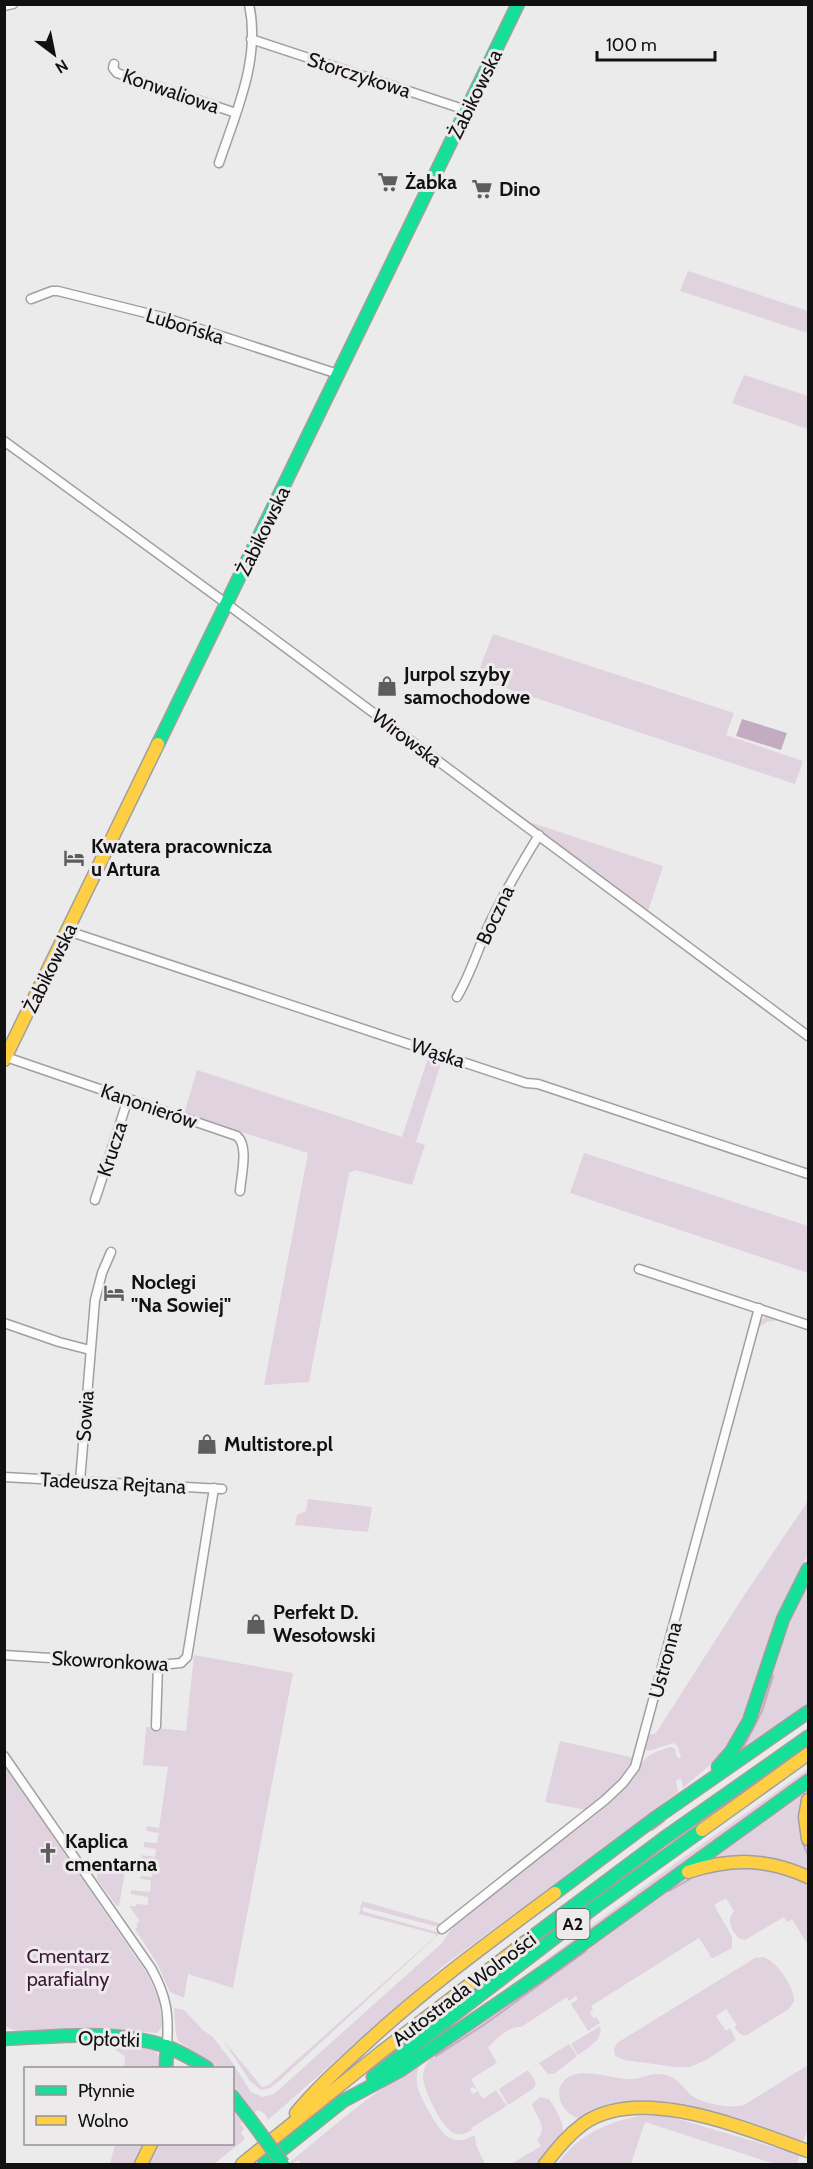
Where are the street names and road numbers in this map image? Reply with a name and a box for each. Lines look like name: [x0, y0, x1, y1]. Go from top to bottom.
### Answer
street label: Żabikowska: [443, 45, 507, 143]
street label: Storczykowa: [304, 47, 414, 103]
street label: Konwaliowa: [120, 63, 223, 119]
street label: Lubońska: [143, 303, 227, 349]
street label: Żabikowska: [231, 482, 295, 580]
street label: Wirowska: [367, 704, 447, 772]
street label: Boczna: [471, 881, 519, 948]
street label: Żabikowska: [18, 919, 82, 1017]
street label: Wąska: [408, 1033, 468, 1073]
street label: Kanonierów: [98, 1078, 201, 1134]
street label: Krucza: [92, 1118, 132, 1179]
street label: Sowia: [71, 1389, 99, 1442]
street label: Tadeusza Rejtana: [39, 1467, 187, 1499]
street label: Ustronna: [643, 1619, 687, 1701]
street label: Skowronkowa: [51, 1646, 170, 1676]
road number: A2: [556, 1909, 590, 1939]
street label: Autostrada Wolności: [387, 1927, 541, 2051]
street label: Opłotki: [78, 2026, 140, 2052]

